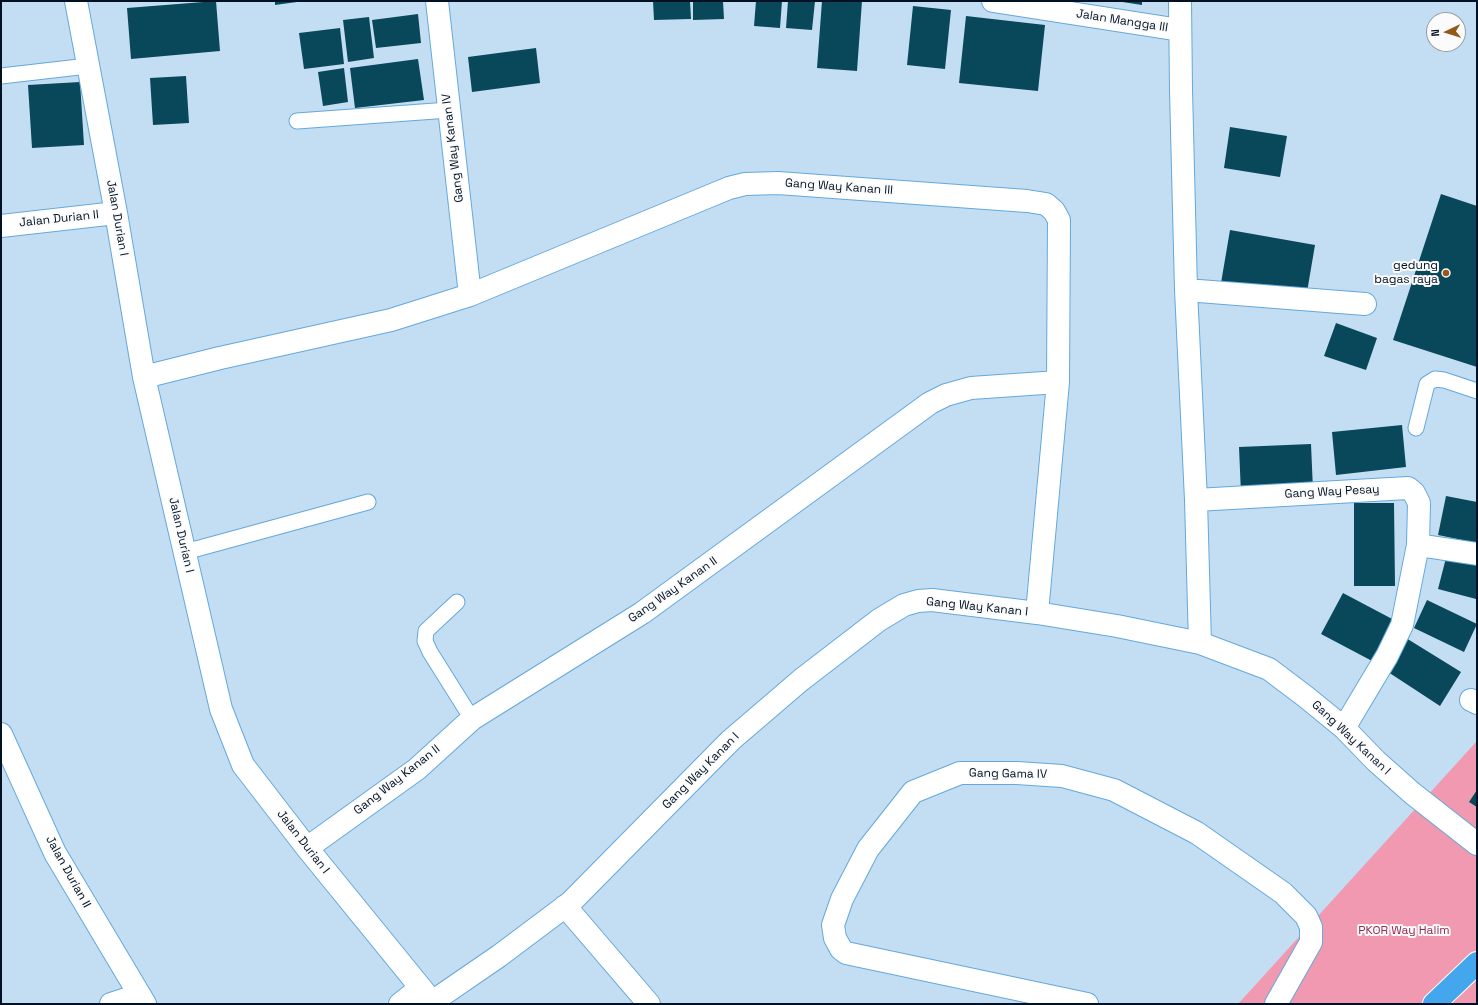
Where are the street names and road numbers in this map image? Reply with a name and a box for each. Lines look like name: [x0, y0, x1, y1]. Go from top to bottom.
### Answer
street label: Jalan Mangga III: [1075, 7, 1169, 35]
street label: Gang Way Kanan IV: [439, 93, 467, 203]
street label: Gang Way Kanan III: [785, 176, 893, 198]
street label: Jalan Durian I: [103, 179, 131, 257]
street label: Jalan Durian II: [18, 208, 100, 230]
street label: Gang Way Pesay: [1284, 482, 1380, 502]
street label: Jalan Durian I: [165, 496, 197, 574]
street label: Gang Way Kanan II: [626, 554, 720, 626]
street label: Gang Way Kanan I: [925, 594, 1029, 620]
street label: Gang Way Kanan I: [1309, 698, 1393, 778]
street label: Gang Way Kanan I: [660, 730, 742, 812]
street label: Gang Way Kanan II: [351, 742, 443, 818]
street label: Gang Gama IV: [969, 766, 1047, 782]
street label: Jalan Durian I: [274, 807, 332, 877]
street label: Jalan Durian II: [42, 834, 94, 910]

